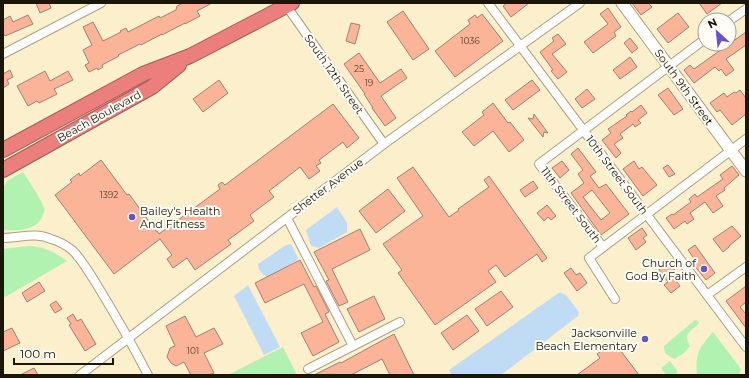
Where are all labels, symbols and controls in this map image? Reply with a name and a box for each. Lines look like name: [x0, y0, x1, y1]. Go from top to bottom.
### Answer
north arrow: [697, 12, 737, 52]
text: N: [705, 15, 720, 31]
street label: South 12th Street: [301, 31, 367, 117]
house number: 1036: [460, 35, 480, 46]
street label: South 9th Street: [652, 46, 717, 128]
house number: 25: [354, 63, 364, 74]
house number: 19: [365, 77, 374, 88]
street label: Beach Boulevard: [55, 87, 143, 145]
street label: 10th Street South: [583, 133, 651, 217]
street label: Shetter Avenue: [290, 155, 366, 217]
street label: 11th Street South: [538, 164, 604, 246]
house number: 1392: [100, 189, 118, 200]
place label: Bailey's Health And Fitness: [140, 204, 220, 231]
marker: Bailey's Health And Fitness: [127, 212, 137, 222]
place label: Church of God By Faith: [625, 256, 697, 283]
marker: Church of God By Faith: [699, 264, 709, 274]
place label: Jacksonville Beach Elementary: [536, 326, 637, 353]
marker: Jacksonville Beach Elementary: [640, 334, 650, 344]
scale bar: [14, 340, 113, 366]
house number: 101: [187, 345, 199, 356]
text: 100 m: [20, 346, 56, 361]

